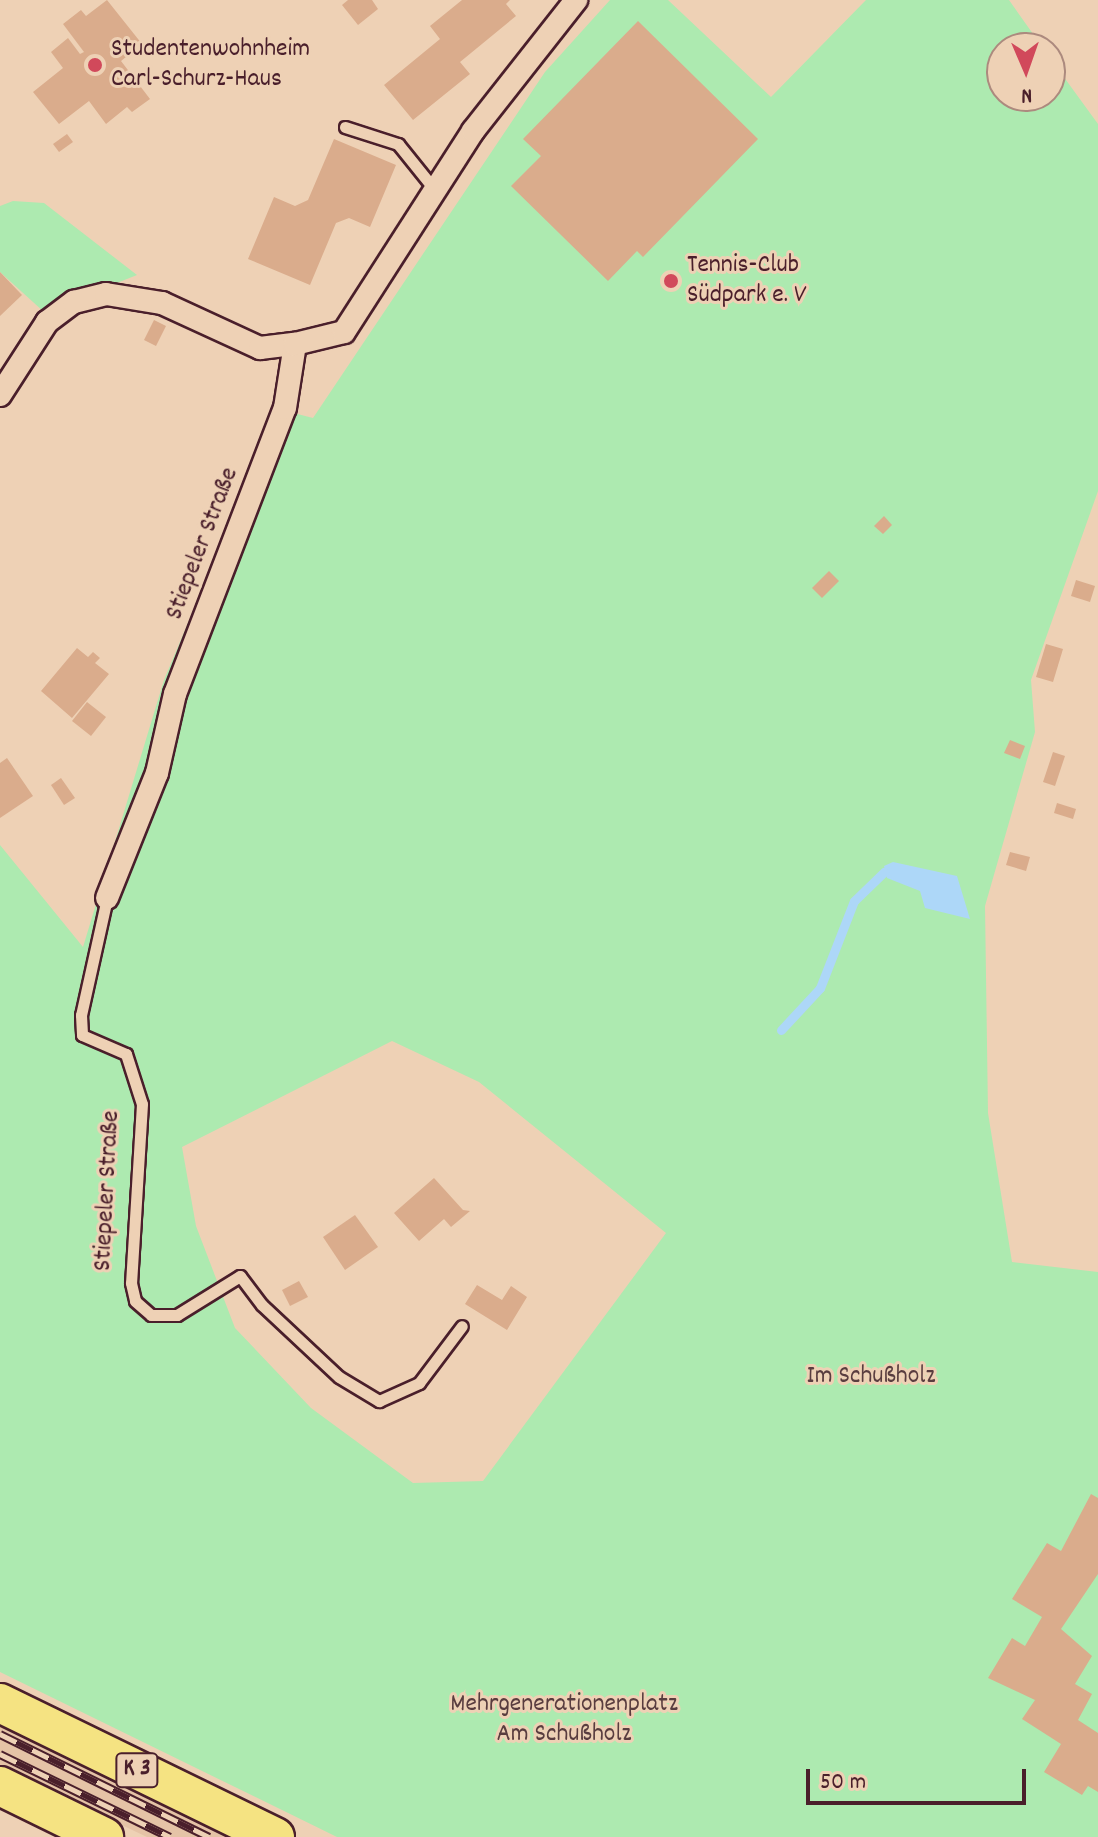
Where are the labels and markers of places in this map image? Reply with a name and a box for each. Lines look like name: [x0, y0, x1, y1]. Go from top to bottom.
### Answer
place label: Studentenwohnheim Carl-Schurz-Haus: [111, 34, 310, 96]
marker: Studentenwohnheim Carl-Schurz-Haus: [86, 56, 104, 74]
place label: Tennis-Club Südpark e. V: [687, 250, 807, 312]
marker: Tennis-Club Südpark e. V: [662, 272, 680, 290]

